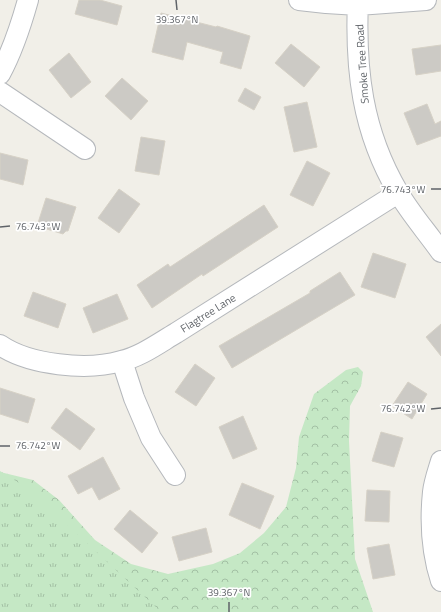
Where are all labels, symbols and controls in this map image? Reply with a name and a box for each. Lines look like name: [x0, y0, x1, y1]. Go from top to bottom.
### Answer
text: 39.367°N: [156, 12, 198, 27]
street label: Smoke Tree Road: [351, 23, 373, 104]
text: 76.743°W: [381, 182, 425, 197]
text: 76.743°W: [16, 219, 60, 234]
street label: Flagtree Lane: [177, 289, 239, 336]
text: 76.742°W: [381, 401, 425, 416]
text: 76.742°W: [16, 438, 60, 453]
text: 39.367°N: [208, 585, 250, 600]

